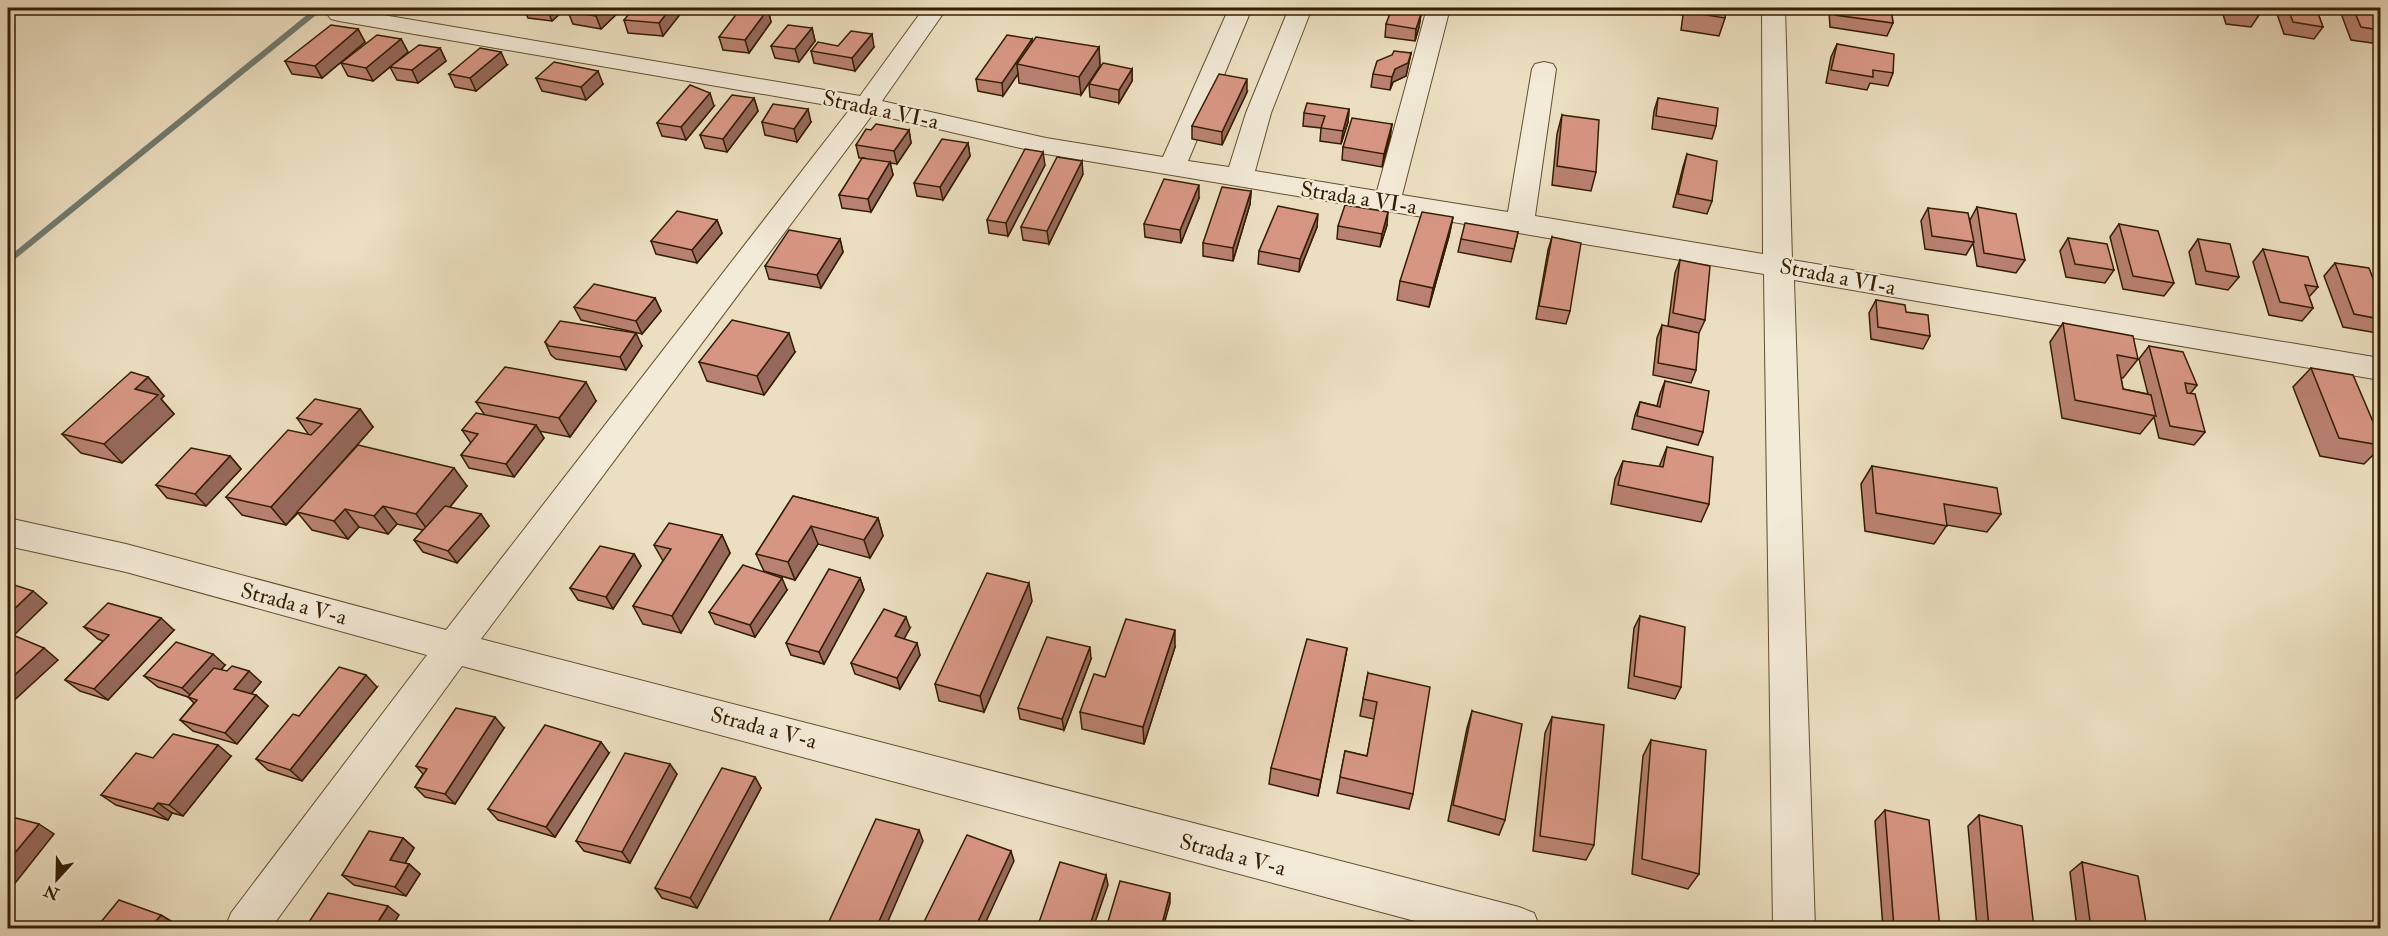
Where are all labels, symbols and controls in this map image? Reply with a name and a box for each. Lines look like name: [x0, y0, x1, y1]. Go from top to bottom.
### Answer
street label: Strada a VI-a: [820, 84, 942, 136]
street label: Strada a VI-a: [1299, 175, 1420, 221]
street label: Strada a VI-a: [1777, 252, 1899, 302]
street label: Strada a V-a: [238, 576, 351, 632]
street label: Strada a V-a: [708, 700, 821, 756]
street label: Strada a V-a: [1177, 827, 1290, 883]
north arrow: [27, 849, 87, 909]
text: N: [41, 880, 63, 904]

